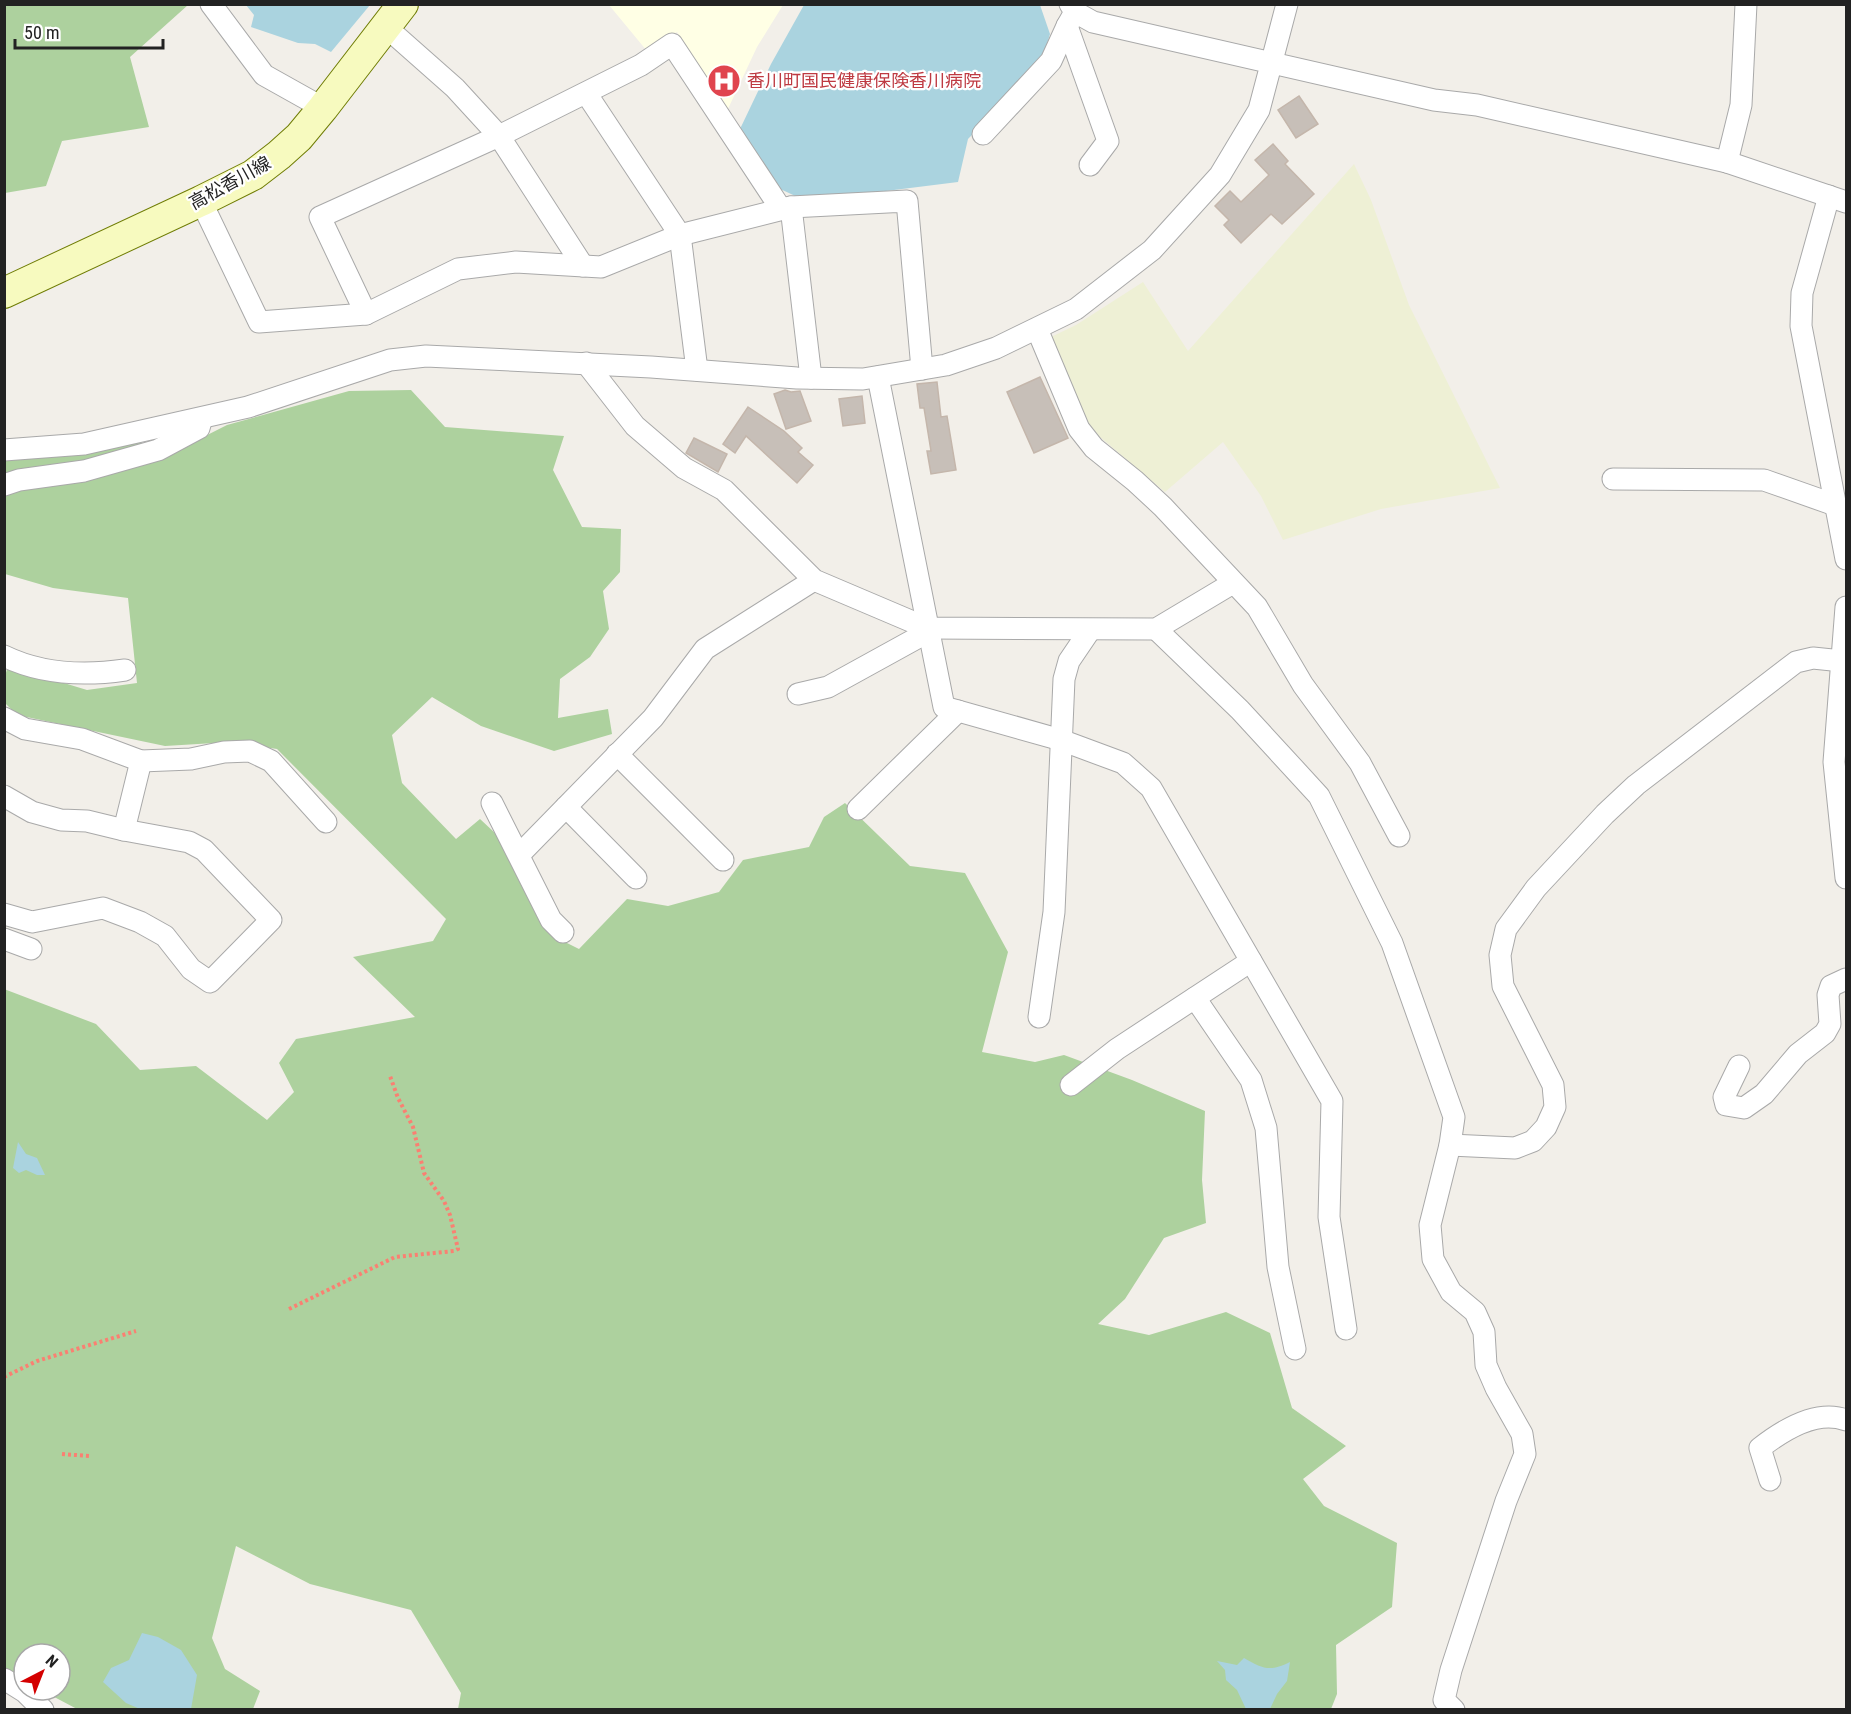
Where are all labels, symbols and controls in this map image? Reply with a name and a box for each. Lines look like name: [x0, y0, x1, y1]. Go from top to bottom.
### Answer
scale bar: [15, 12, 164, 50]
text: 50 m: [24, 22, 59, 43]
hospital icon: 香川町国民健康保険香川病院: [706, 63, 742, 99]
place label: 香川町国民健康保険香川病院: [747, 70, 981, 91]
street label: 高松香川線: [185, 152, 274, 214]
north arrow: [12, 1642, 72, 1702]
text: N: [42, 1651, 62, 1672]

